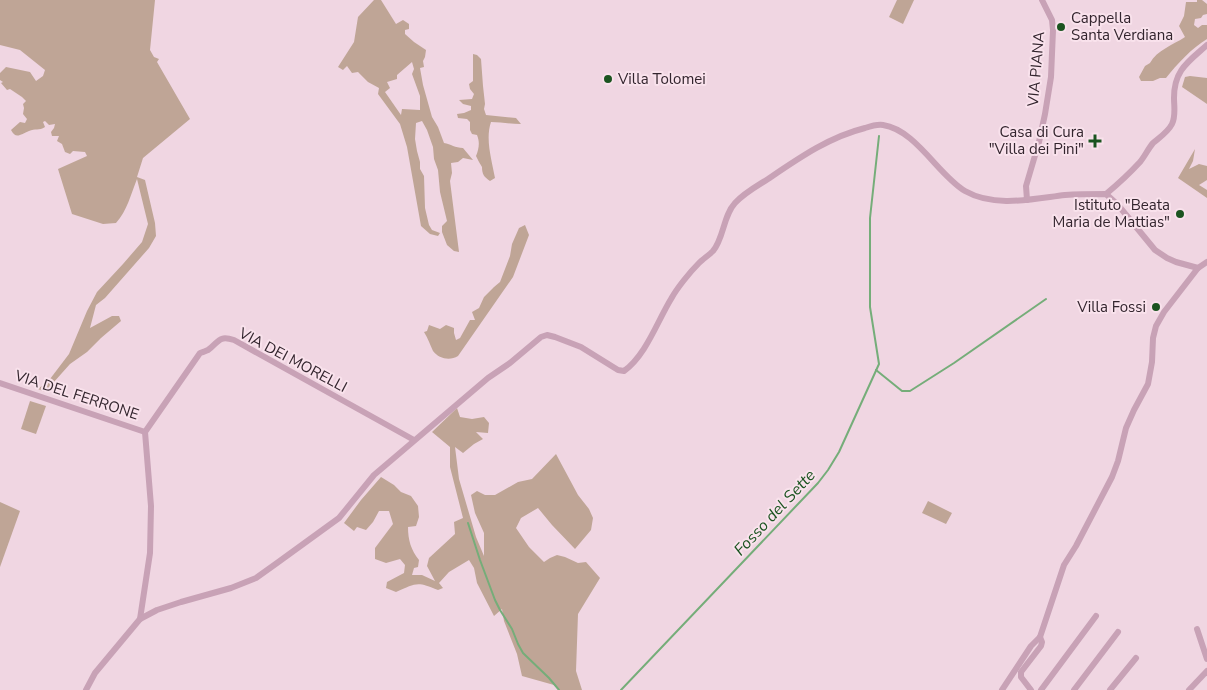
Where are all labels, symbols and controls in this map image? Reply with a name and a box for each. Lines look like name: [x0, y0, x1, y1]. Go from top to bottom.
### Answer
place label: Cappella Santa Verdiana: [1071, 8, 1173, 45]
marker: Cappella Santa Verdiana: [1055, 21, 1067, 33]
street label: VIA PIANA: [1023, 31, 1049, 108]
place label: Villa Tolomei: [617, 69, 706, 89]
marker: Villa Tolomei: [602, 73, 614, 85]
place label: Casa di Cura "Villa dei Pini": [989, 122, 1084, 159]
marker: Casa di Cura "Villa dei Pini": [1088, 134, 1102, 148]
place label: Istituto "Beata Maria de Mattias": [1052, 195, 1170, 232]
marker: Istituto "Beata Maria de Mattias": [1174, 208, 1186, 220]
place label: Villa Fossi: [1076, 297, 1146, 317]
marker: Villa Fossi: [1150, 301, 1162, 313]
street label: VIA DEI MORELLI: [235, 323, 351, 397]
street label: VIA DEL FERRONE: [12, 365, 142, 424]
water label: Fosso del Sette: [729, 465, 821, 560]

